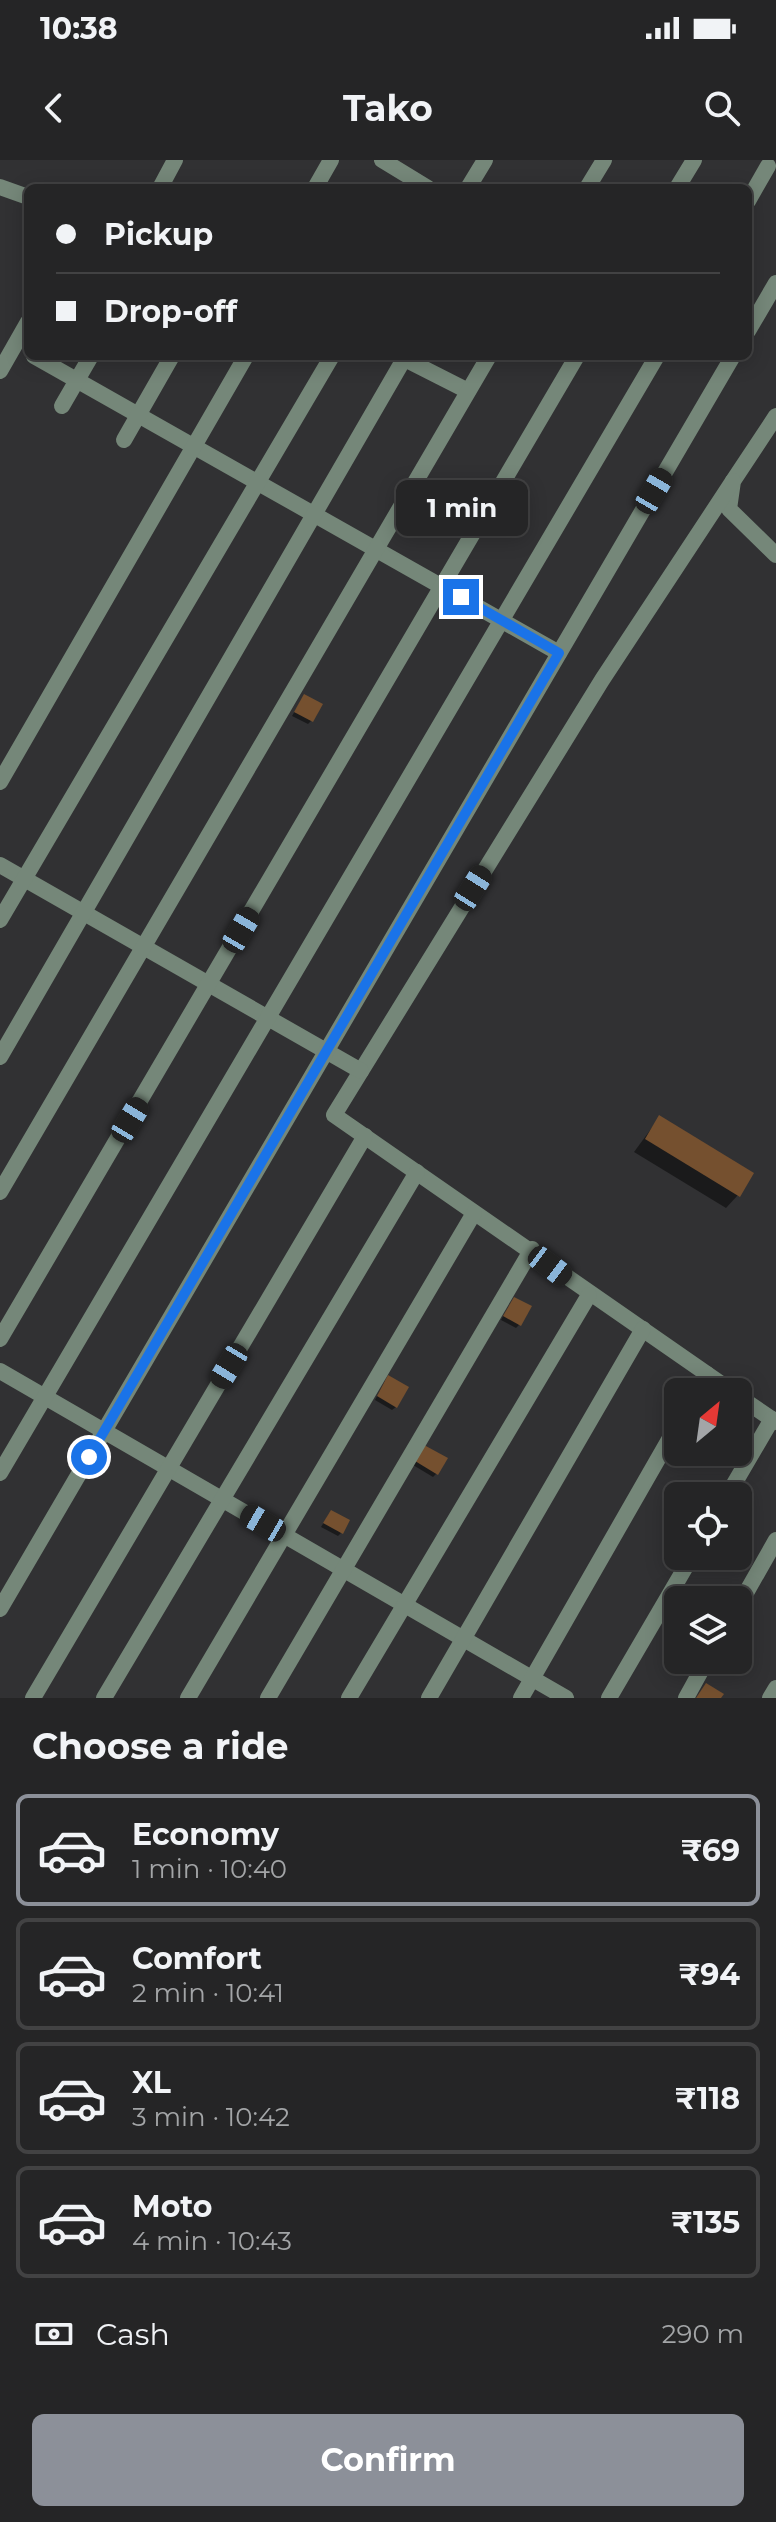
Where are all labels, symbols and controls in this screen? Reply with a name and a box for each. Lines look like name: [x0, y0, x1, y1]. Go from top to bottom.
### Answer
text: 10:38: [40, 10, 118, 47]
icon: back: [32, 86, 76, 130]
text: Tako: [343, 86, 433, 130]
icon: search: [700, 86, 744, 130]
text: Pickup: [104, 216, 213, 253]
text: Drop-off: [104, 293, 237, 330]
car: [632, 464, 676, 518]
callout: 1 min: [395, 481, 527, 537]
text: 1 min: [427, 492, 497, 524]
route end: [443, 579, 479, 615]
car: [450, 861, 496, 915]
car: [219, 903, 263, 957]
car: [107, 1093, 153, 1147]
car: [524, 1242, 576, 1290]
car: [206, 1339, 252, 1393]
north arrow: [664, 1378, 752, 1466]
map controls: [664, 1378, 752, 1674]
route start: [71, 1439, 107, 1475]
button: locate: [664, 1482, 752, 1570]
car: [236, 1501, 290, 1545]
button: layers: [664, 1586, 752, 1674]
text: Choose a ride: [32, 1724, 289, 1768]
icon: car: [36, 1814, 108, 1886]
text: Economy: [132, 1816, 279, 1853]
text: ₹69: [681, 1832, 740, 1869]
text: 1 min · 10:40: [132, 1853, 287, 1885]
icon: car: [36, 1938, 108, 2010]
text: Comfort: [132, 1940, 262, 1977]
text: ₹94: [679, 1956, 740, 1993]
text: 2 min · 10:41: [132, 1977, 284, 2009]
icon: car: [36, 2062, 108, 2134]
text: XL: [132, 2064, 171, 2101]
text: ₹118: [675, 2080, 740, 2117]
text: 3 min · 10:42: [132, 2101, 290, 2133]
icon: car: [36, 2186, 108, 2258]
text: Moto: [132, 2188, 213, 2225]
text: ₹135: [671, 2204, 740, 2241]
text: 4 min · 10:43: [132, 2225, 292, 2257]
icon: cash: [32, 2312, 76, 2356]
text: Cash: [96, 2316, 170, 2353]
text: 290 m: [662, 2318, 744, 2350]
button: Confirm: [32, 2414, 744, 2506]

